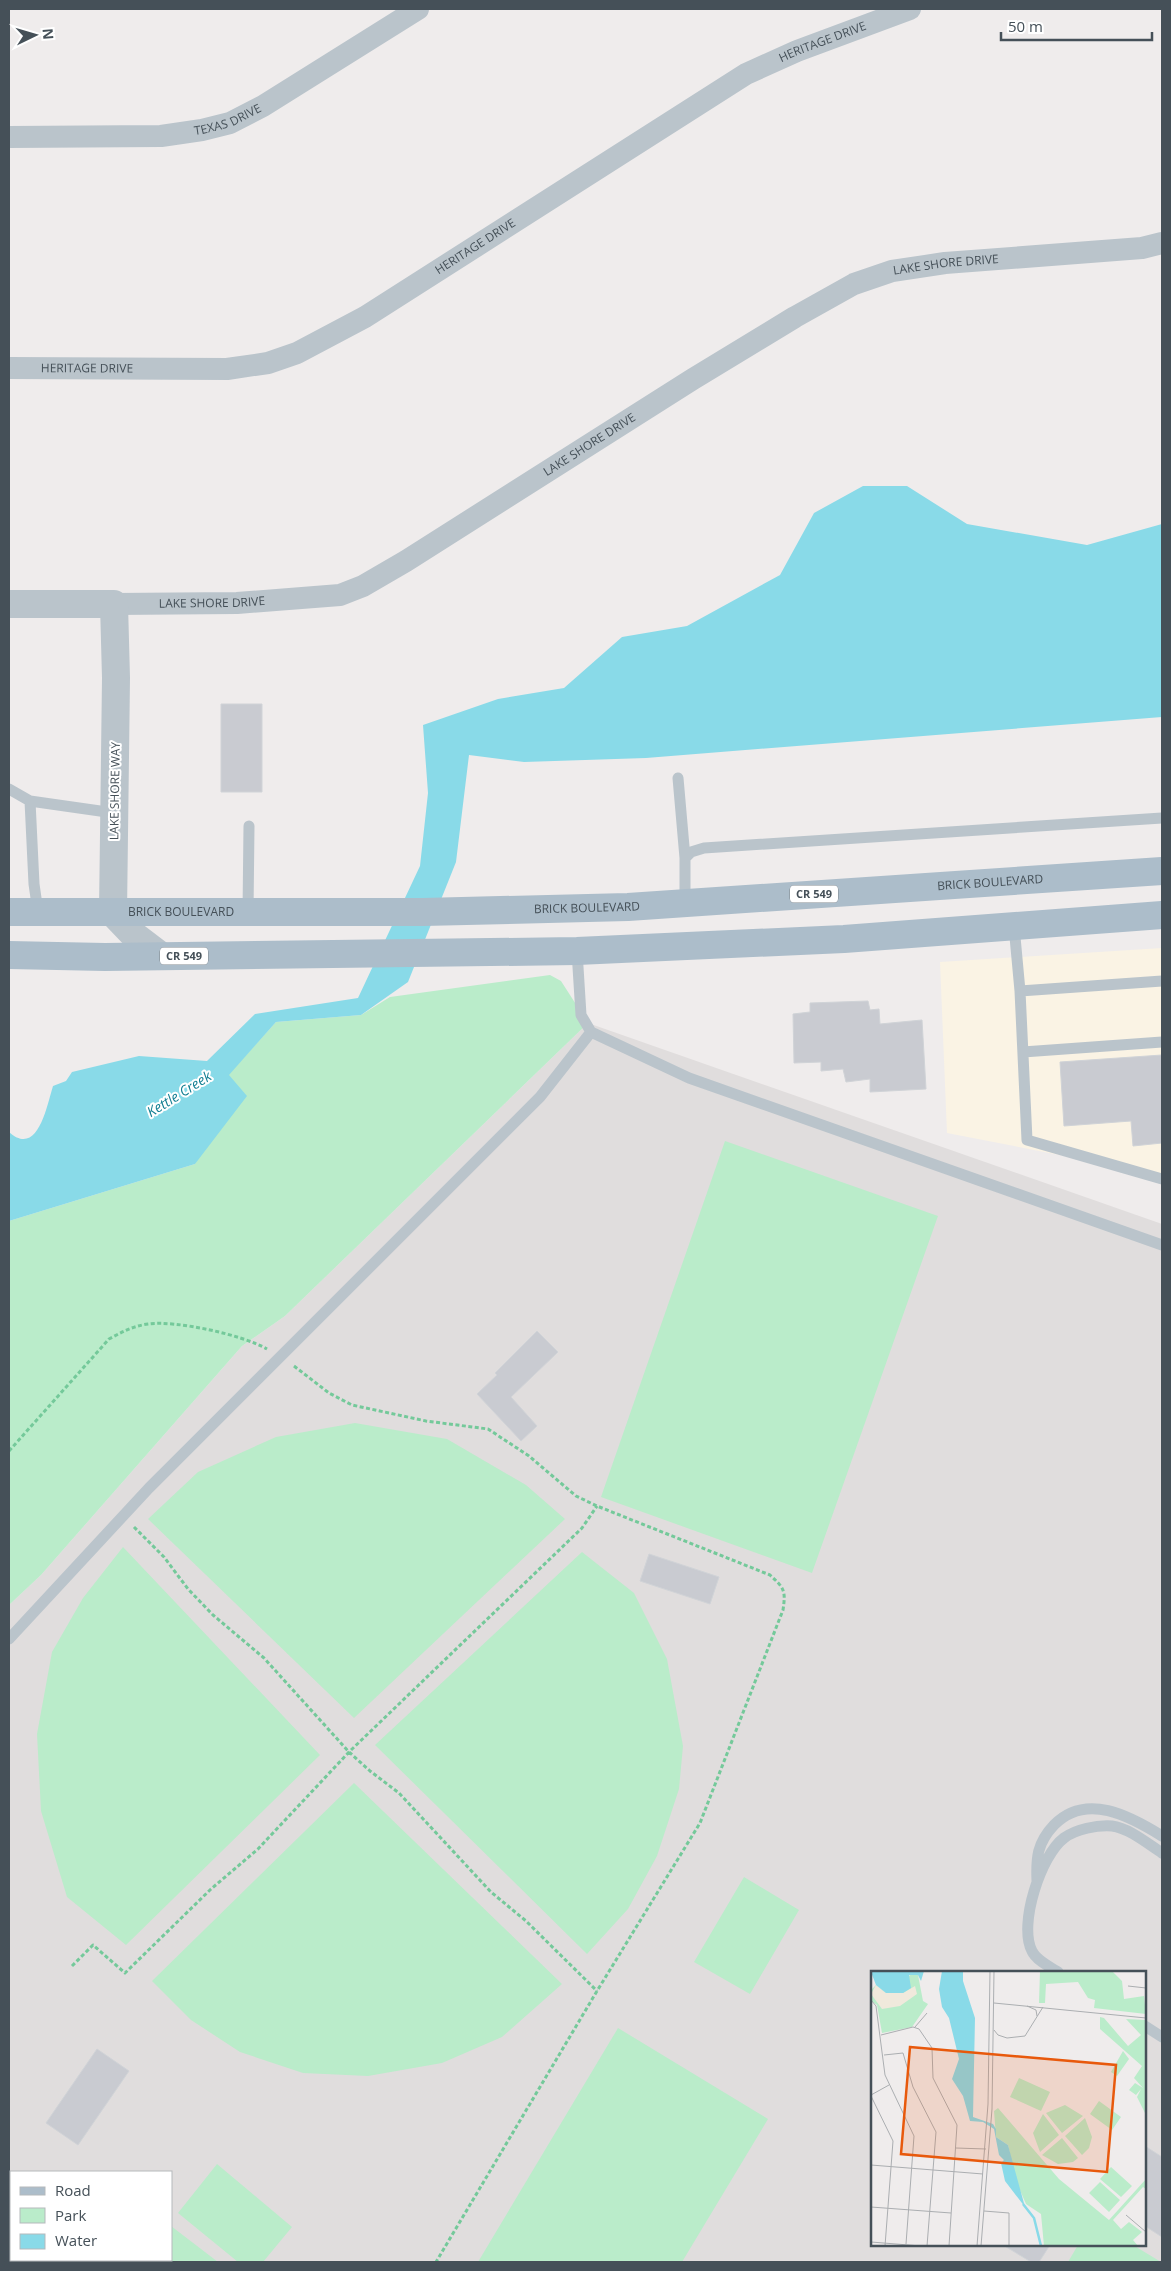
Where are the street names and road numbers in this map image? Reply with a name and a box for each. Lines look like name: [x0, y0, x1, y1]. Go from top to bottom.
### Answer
street label: HERITAGE DRIVE: [776, 17, 868, 66]
street label: TEXAS DRIVE: [193, 99, 264, 139]
street label: HERITAGE DRIVE: [432, 214, 519, 278]
street label: LAKE SHORE DRIVE: [892, 250, 999, 279]
street label: HERITAGE DRIVE: [41, 359, 133, 377]
street label: LAKE SHORE DRIVE: [540, 409, 639, 480]
street label: LAKE SHORE DRIVE: [159, 592, 266, 612]
street label: LAKE SHORE WAY: [105, 741, 124, 840]
street label: BRICK BOULEVARD: [937, 870, 1044, 894]
road number: CR 549: [790, 886, 838, 902]
street label: BRICK BOULEVARD: [534, 897, 641, 917]
street label: BRICK BOULEVARD: [128, 903, 234, 920]
road number: CR 549: [160, 948, 208, 964]

